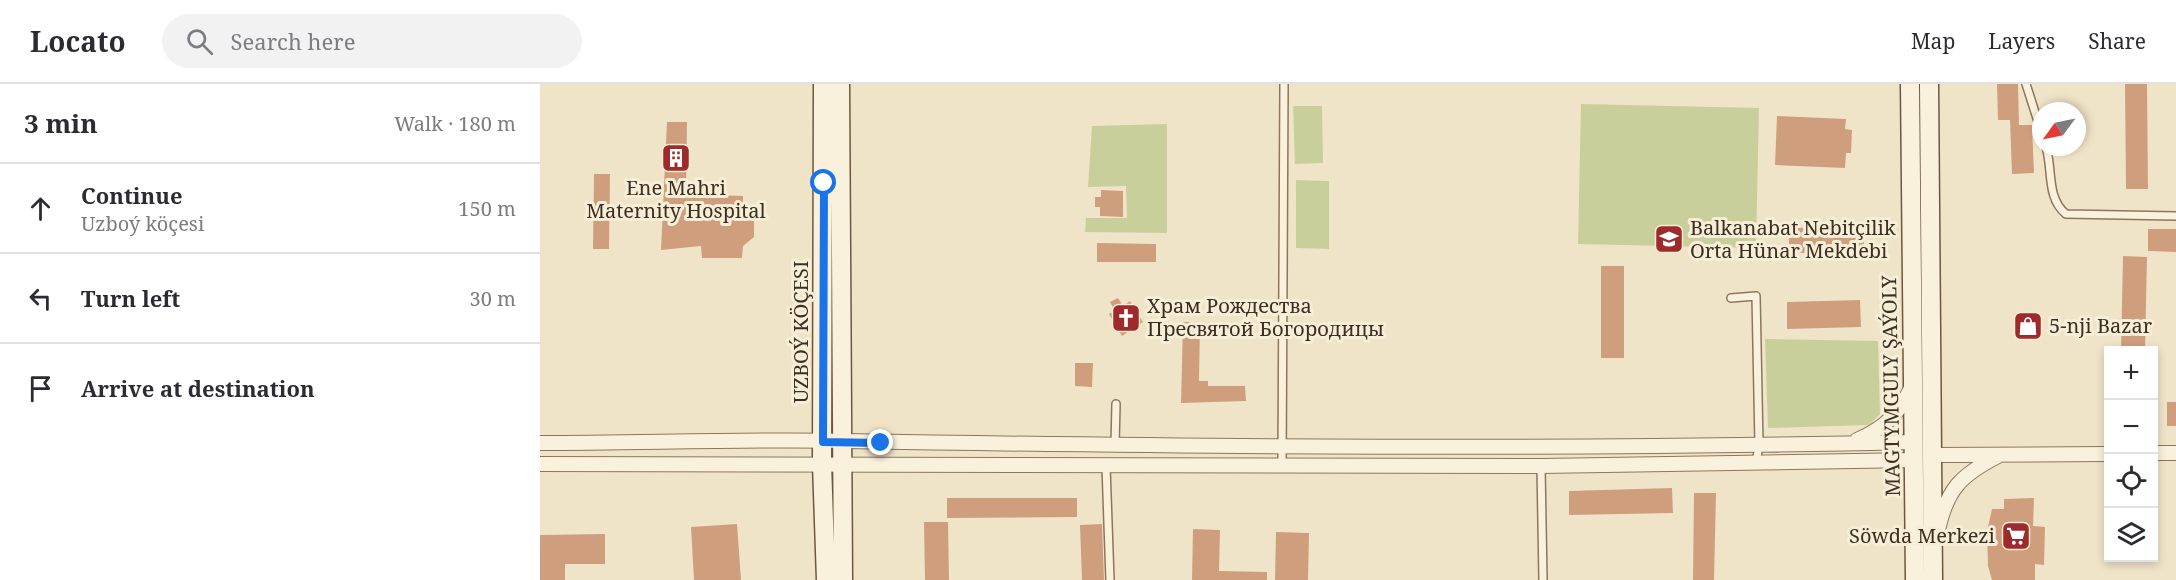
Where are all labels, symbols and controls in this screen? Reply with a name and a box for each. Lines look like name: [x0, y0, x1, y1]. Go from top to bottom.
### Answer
search box: [162, 14, 582, 68]
text: Locato: [30, 22, 126, 60]
icon: search: [183, 25, 216, 58]
text: Search here: [231, 26, 355, 56]
text: Map: [1911, 27, 1955, 55]
text: Layers: [1988, 27, 2055, 55]
text: Share: [2088, 27, 2146, 55]
north arrow: [2032, 102, 2086, 156]
text: 3 min: [24, 105, 98, 141]
text: Walk · 180 m: [394, 110, 516, 137]
building icon: Ene Mahri Maternity Hospital: [660, 142, 692, 174]
route start: [810, 169, 836, 195]
place label: Ene Mahri Maternity Hospital: [586, 174, 766, 224]
text: Continue: [81, 180, 183, 210]
icon: ahead: [24, 192, 57, 225]
text: 150 m: [458, 195, 516, 222]
text: Uzboý köçesi: [81, 210, 204, 237]
place label: Balkanabat Nebitçilik Orta Hünar Mekdebi: [1690, 214, 1896, 264]
school or university icon: Balkanabat Nebitçilik Orta Hünar Mekdebi: [1653, 223, 1685, 255]
street label: UZBOÝ KÖÇESI: [787, 261, 814, 403]
street label: MAGTYMGULY ŞAÝOLY: [1875, 275, 1906, 497]
icon: left: [24, 282, 57, 315]
text: Turn left: [81, 283, 180, 313]
text: 30 m: [470, 285, 516, 312]
place label: Храм Рождества Пресвятой Богородицы: [1147, 292, 1384, 342]
church icon: Храм Рождества Пресвятой Богородицы: [1110, 302, 1142, 334]
shop icon: 5-nji Bazar: [2012, 310, 2044, 342]
place label: 5-nji Bazar: [2049, 312, 2153, 339]
map controls: [2104, 346, 2158, 562]
button: +: [2104, 346, 2158, 400]
icon: arrive: [24, 372, 57, 405]
text: Arrive at destination: [81, 373, 315, 403]
button: −: [2104, 400, 2158, 454]
route end: [867, 429, 893, 455]
button: locate: [2104, 454, 2158, 508]
button: layers: [2104, 508, 2158, 562]
supermarket icon: Söwda Merkezi: [2000, 520, 2032, 552]
place label: Söwda Merkezi: [1849, 522, 1996, 549]

